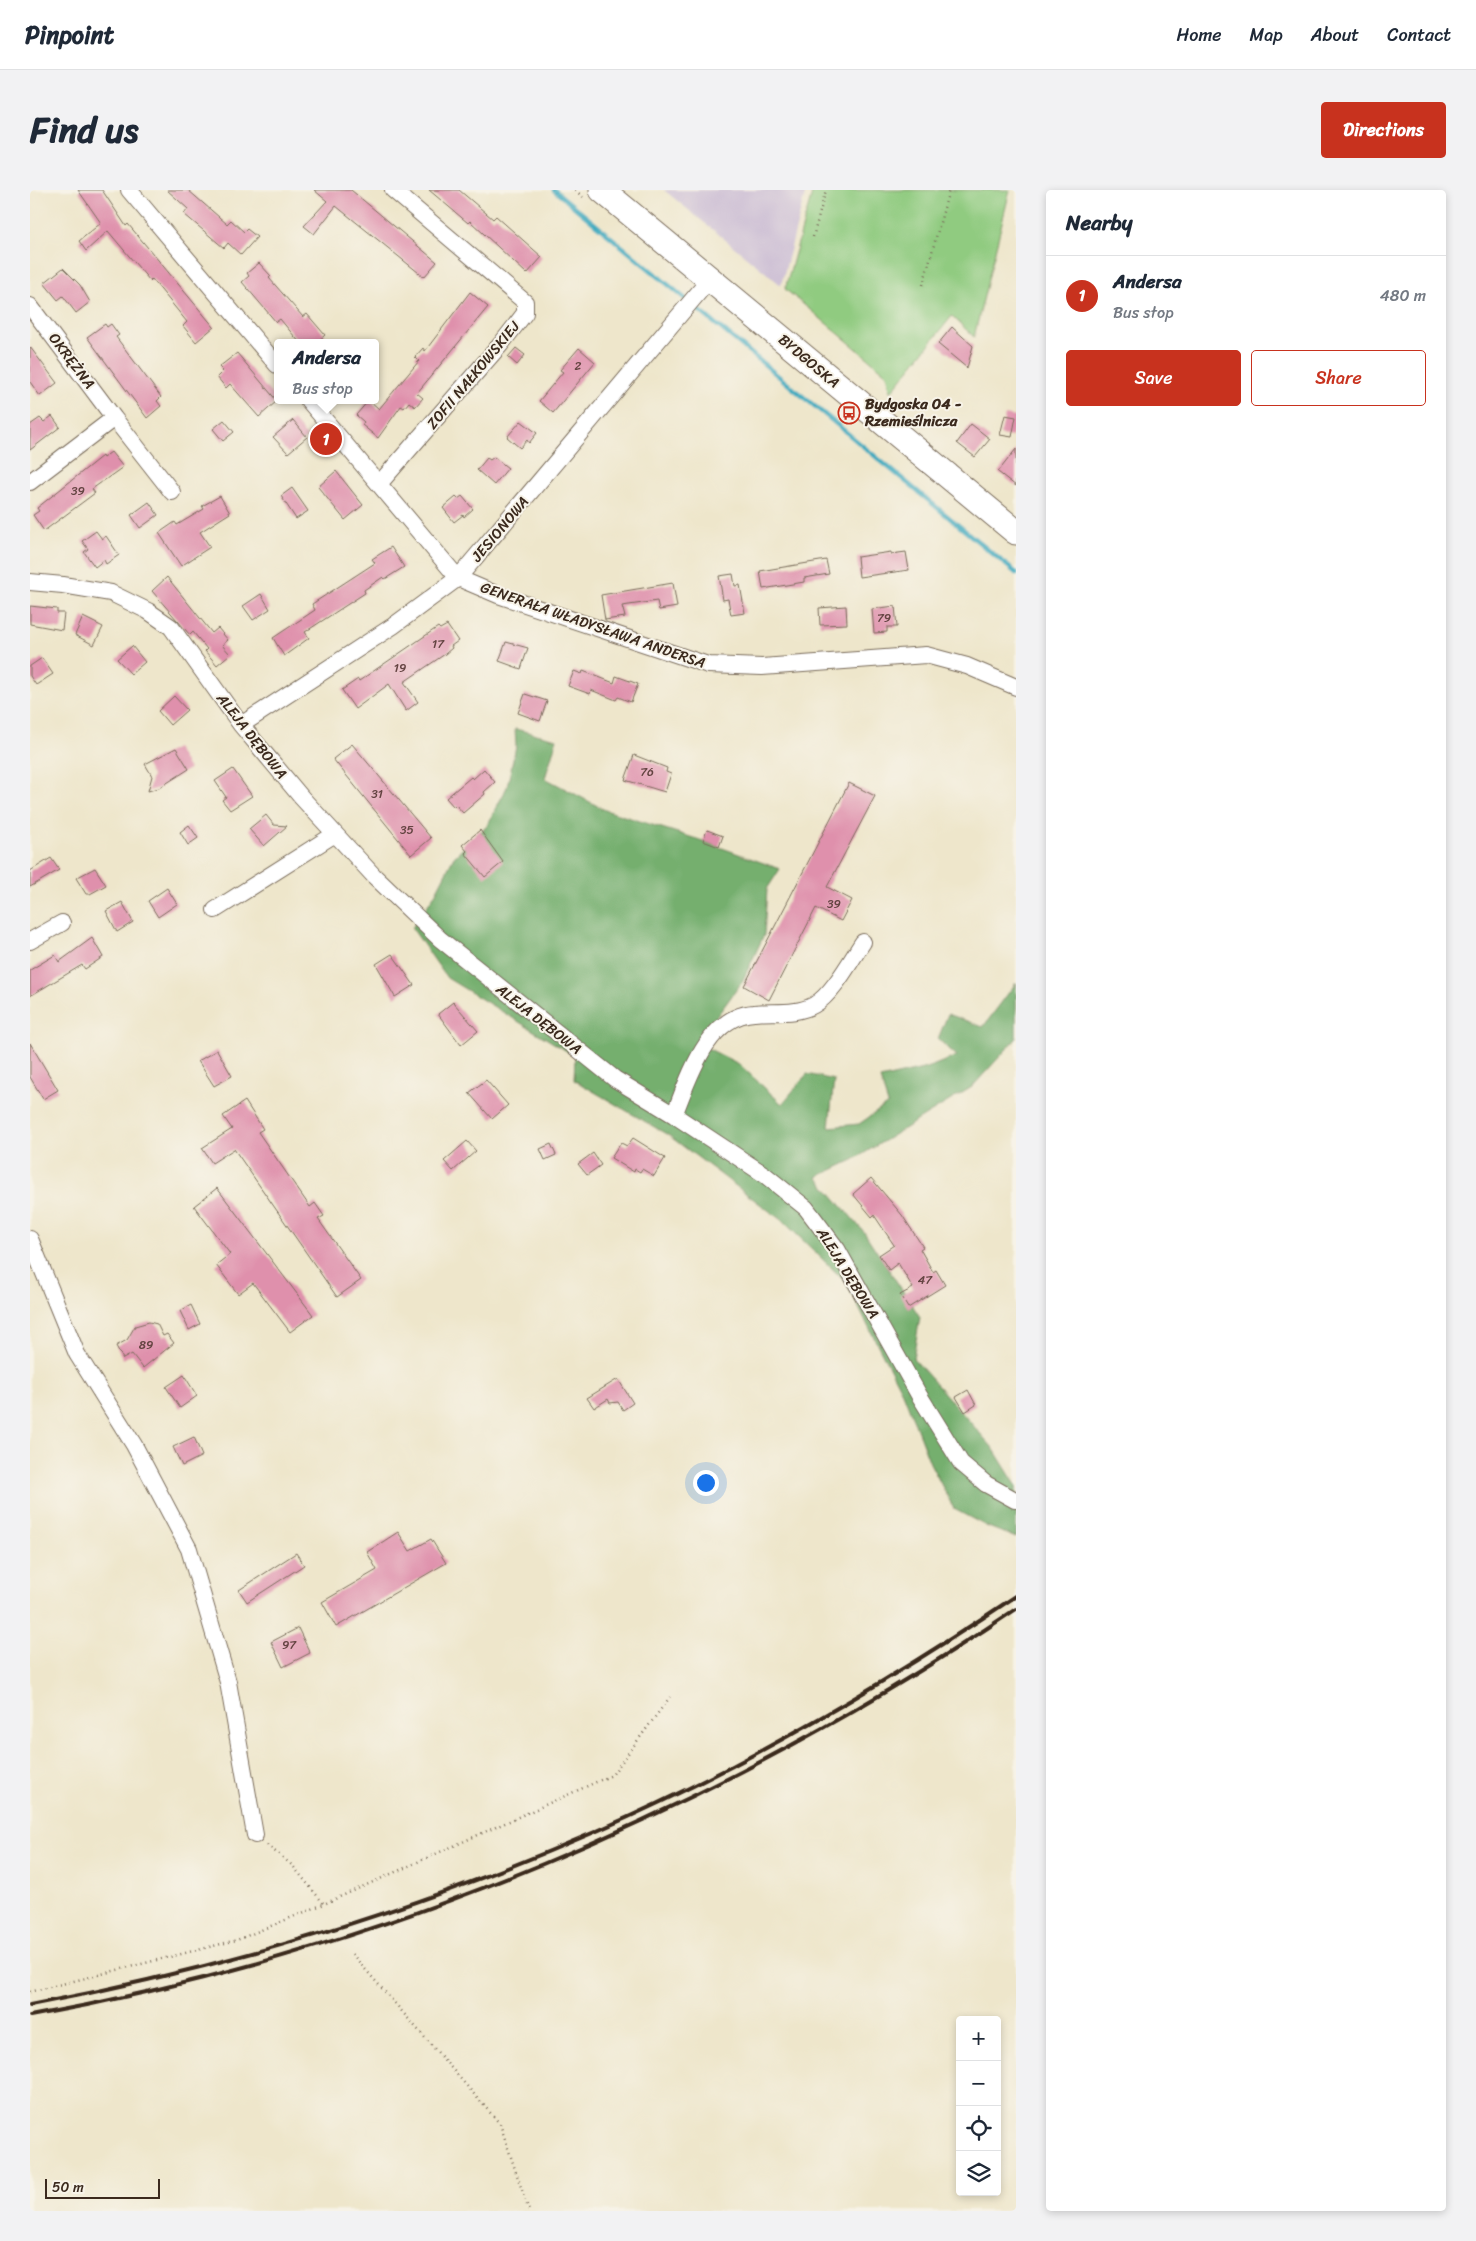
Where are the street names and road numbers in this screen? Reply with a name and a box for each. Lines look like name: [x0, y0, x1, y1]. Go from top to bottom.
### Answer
street label: ZOFII NAŁKOWSKIEJ: [420, 314, 527, 435]
street label: OKRĘŻNA: [42, 327, 102, 395]
street label: BYDGOSKA: [772, 327, 846, 395]
street label: JESIONOWA: [464, 490, 536, 569]
street label: GENERAŁA WŁADYSŁAWA ANDERSA: [477, 574, 709, 676]
street label: ALEJA DĘBOWA: [209, 686, 294, 785]
street label: ALEJA DĘBOWA: [489, 976, 588, 1061]
street label: ALEJA DĘBOWA: [809, 1221, 887, 1324]

